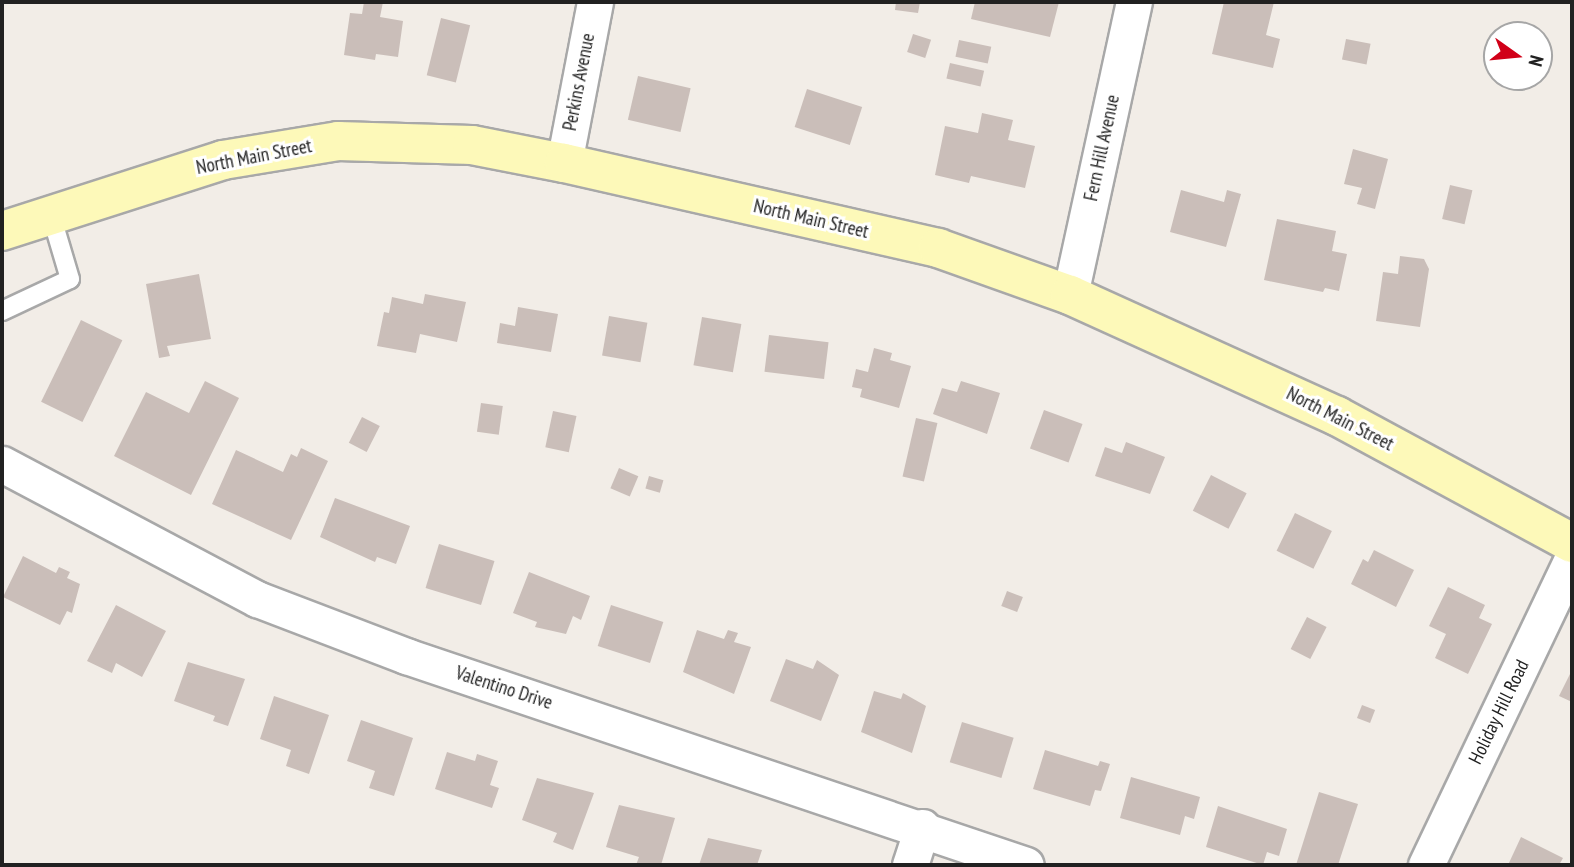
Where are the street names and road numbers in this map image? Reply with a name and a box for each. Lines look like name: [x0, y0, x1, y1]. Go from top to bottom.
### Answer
street label: Perkins Avenue: [558, 31, 600, 133]
street label: Fern Hill Avenue: [1080, 93, 1124, 203]
street label: North Main Street: [194, 135, 314, 179]
street label: North Main Street: [751, 195, 871, 243]
street label: North Main Street: [1283, 382, 1397, 456]
street label: Holiday Hill Road: [1464, 656, 1534, 768]
street label: Valentino Drive: [453, 662, 555, 714]

